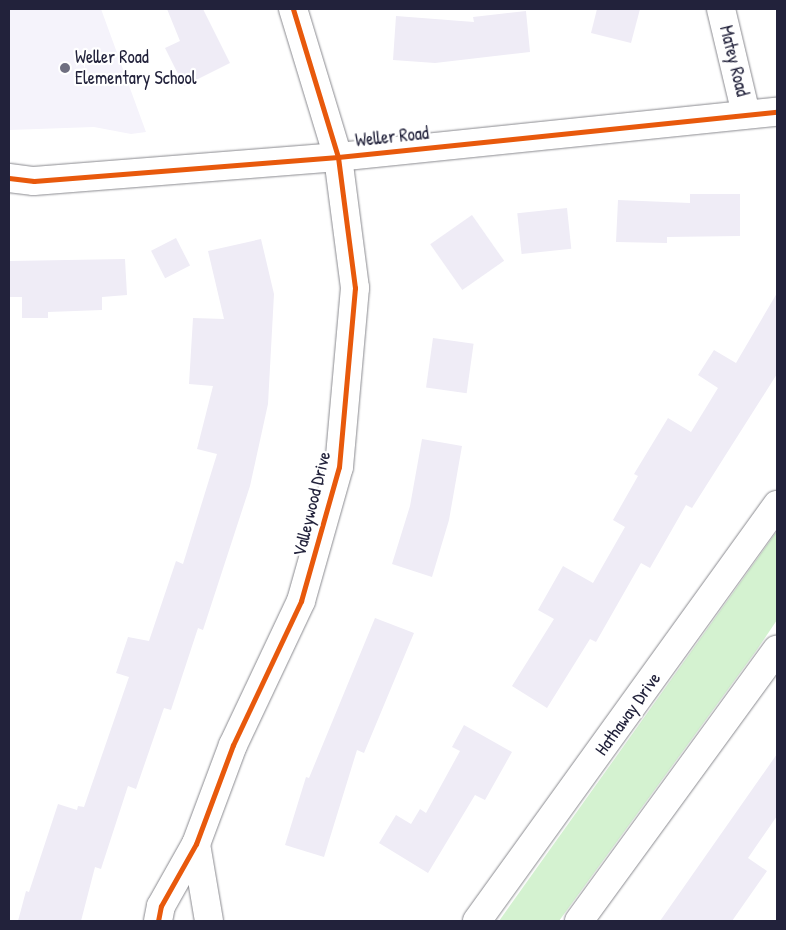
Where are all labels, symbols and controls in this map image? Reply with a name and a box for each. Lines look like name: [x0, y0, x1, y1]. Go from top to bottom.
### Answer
street label: Matey Road: [715, 23, 753, 99]
place label: Weller Road Elementary School: [75, 47, 196, 90]
marker: Weller Road Elementary School: [59, 62, 71, 74]
street label: Weller Road: [354, 122, 430, 152]
street label: Valleywood Drive: [289, 449, 335, 559]
street label: Hathaway Drive: [591, 668, 665, 760]

